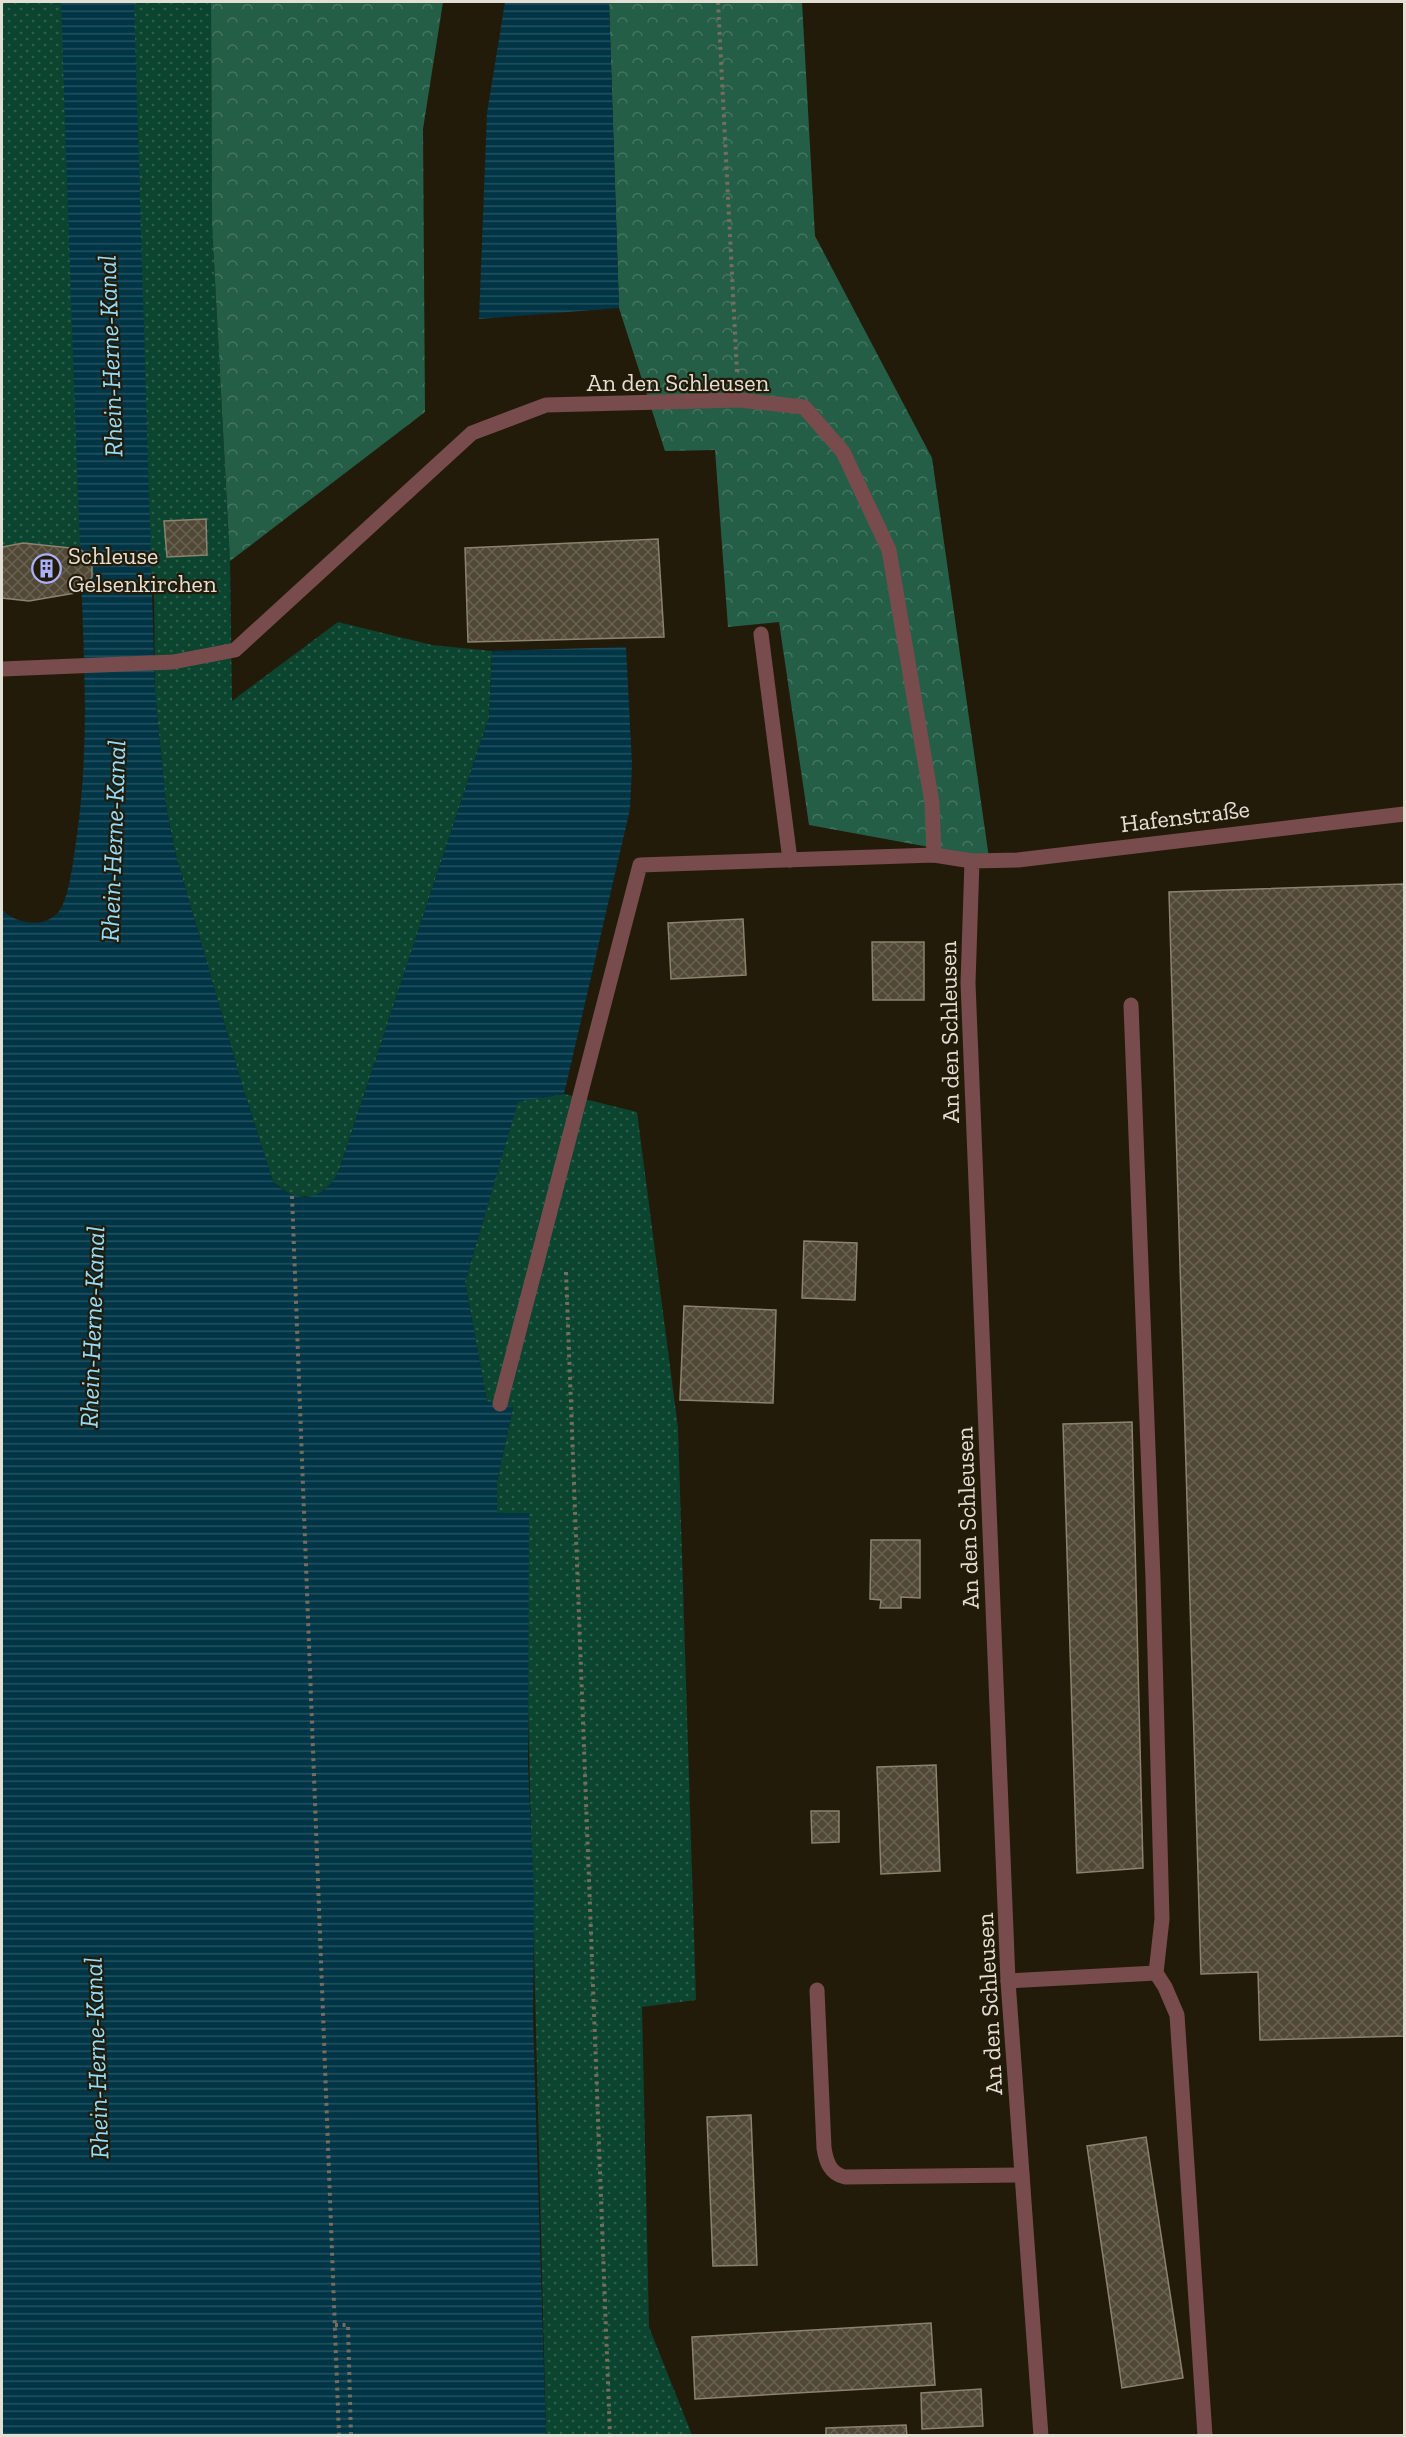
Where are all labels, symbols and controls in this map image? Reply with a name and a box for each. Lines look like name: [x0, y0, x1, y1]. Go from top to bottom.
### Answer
water label: Rhein-Herne-Kanal: [90, 254, 130, 458]
street label: An den Schleusen: [587, 368, 769, 397]
place label: Schleuse Gelsenkirchen: [68, 541, 217, 598]
building icon: Schleuse Gelsenkirchen: [31, 553, 63, 585]
water label: Rhein-Herne-Kanal: [93, 739, 133, 943]
street label: Hafenstraße: [1119, 794, 1251, 838]
street label: An den Schleusen: [933, 940, 965, 1123]
water label: Rhein-Herne-Kanal: [72, 1225, 112, 1429]
street label: An den Schleusen: [949, 1426, 985, 1610]
street label: An den Schleusen: [970, 1912, 1008, 2096]
water label: Rhein-Herne-Kanal: [76, 1956, 116, 2160]

